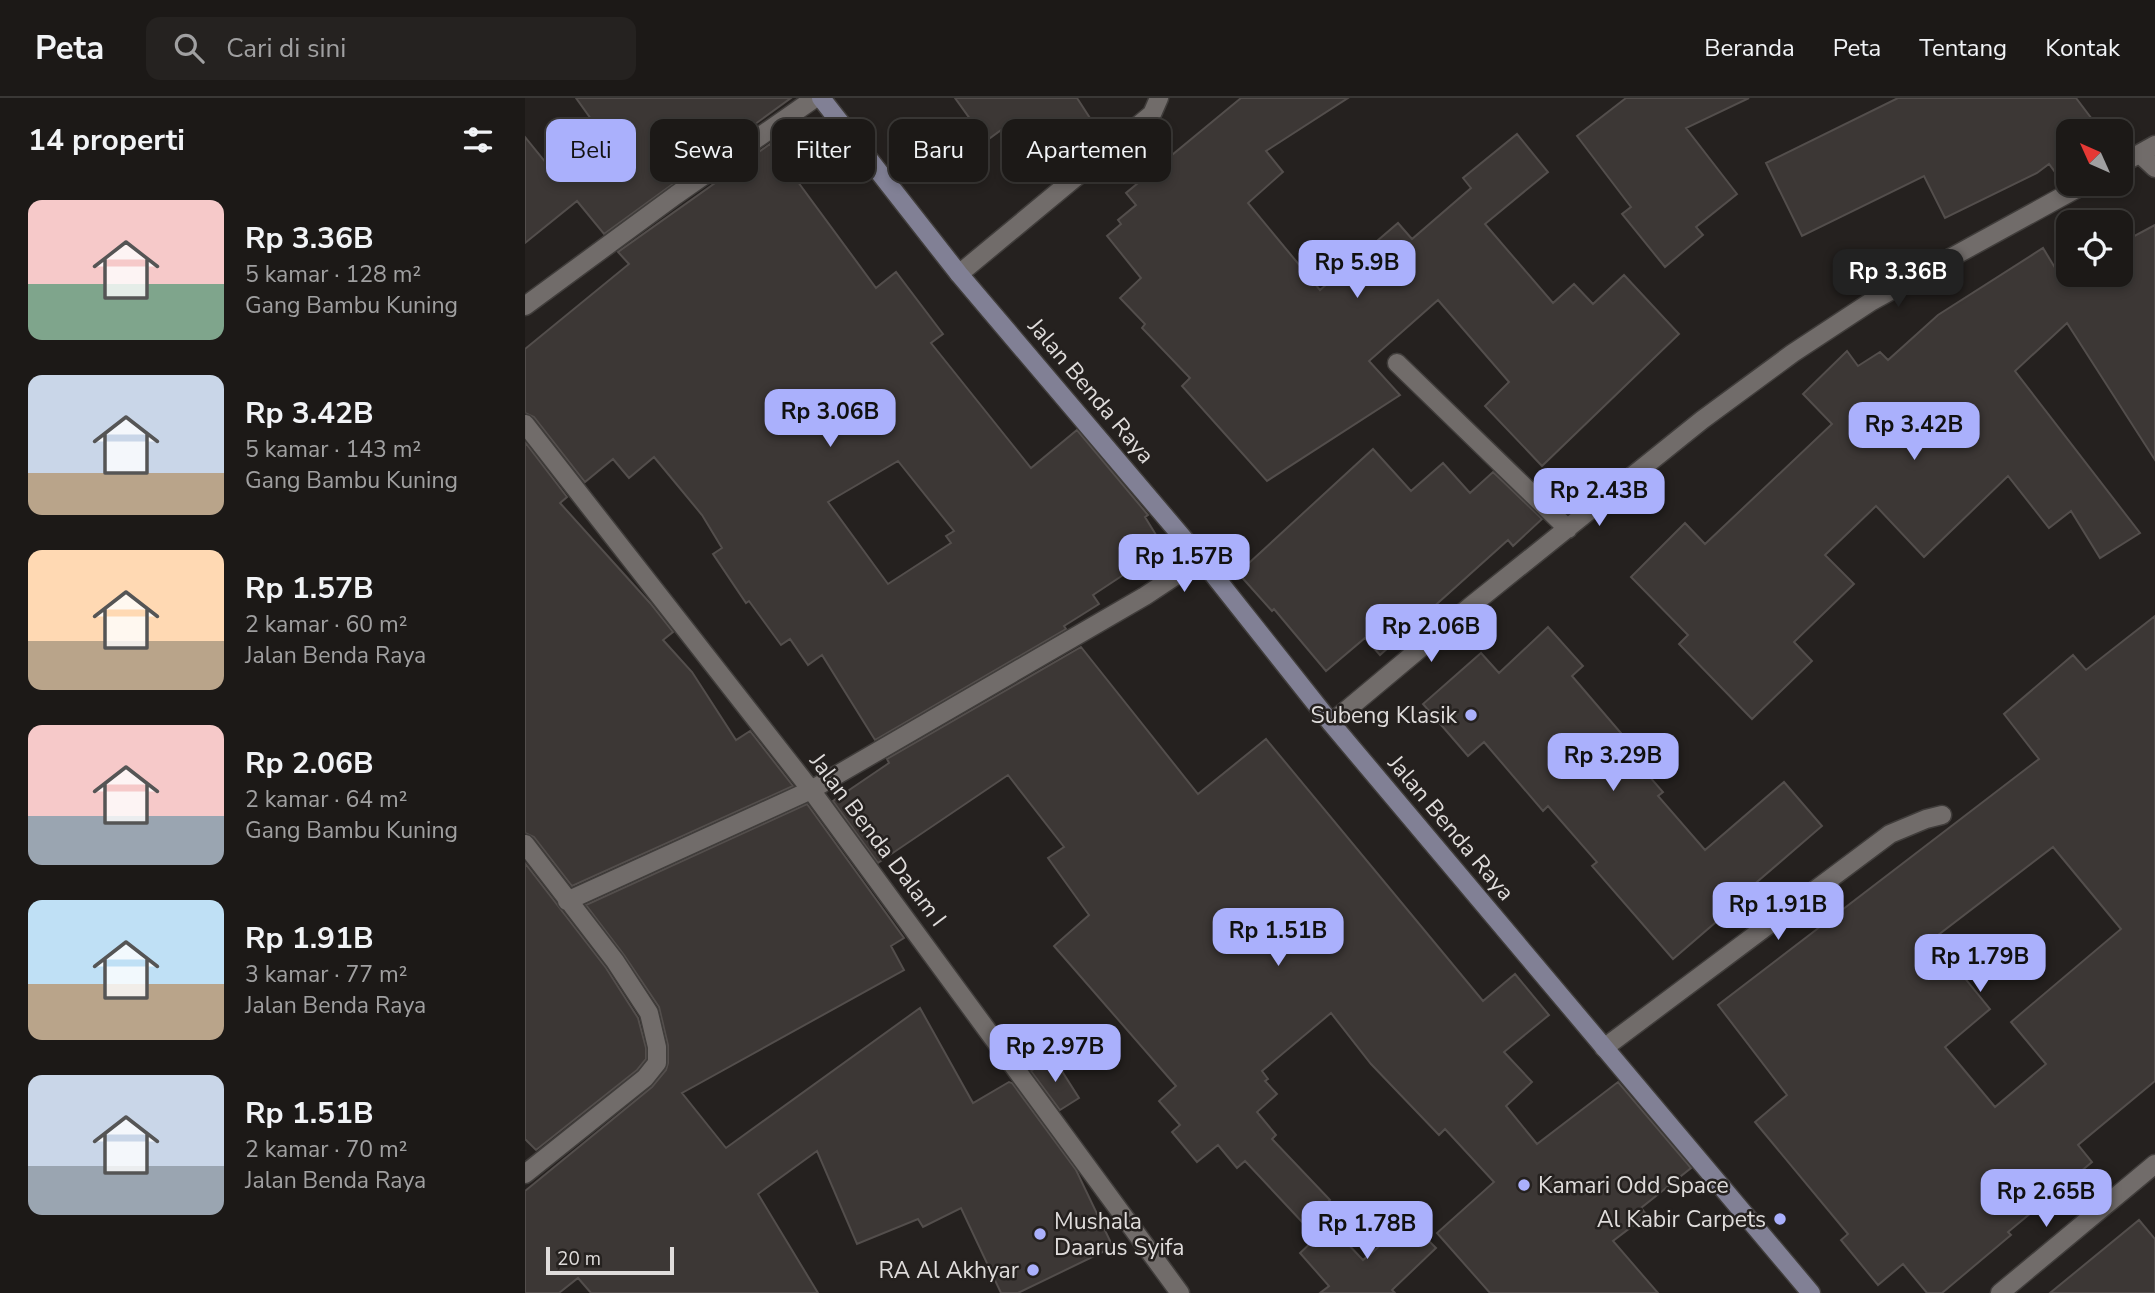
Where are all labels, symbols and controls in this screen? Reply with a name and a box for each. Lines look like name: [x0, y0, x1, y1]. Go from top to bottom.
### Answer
search box: [146, 17, 636, 80]
text: Peta: [35, 26, 104, 71]
icon: search: [170, 29, 208, 67]
text: Cari di sini: [226, 31, 346, 66]
text: Beranda: [1704, 32, 1795, 64]
text: Peta: [1833, 32, 1881, 64]
text: Tentang: [1919, 32, 2007, 64]
text: Kontak: [2045, 32, 2120, 64]
chip: Beli: [546, 119, 636, 182]
chip: Sewa: [650, 119, 758, 182]
chip: Filter: [772, 119, 875, 182]
chip: Baru: [889, 119, 988, 182]
chip: Apartemen: [1002, 119, 1171, 182]
north arrow: [2056, 119, 2133, 196]
map controls: [2056, 119, 2133, 287]
text: 14 properti: [28, 120, 185, 161]
icon: filters: [459, 121, 497, 159]
button: locate: [2056, 210, 2133, 287]
text: Rp 3.36B: [245, 218, 374, 259]
icon: home: [84, 228, 168, 312]
pin: Rp 5.9B: [1292, 240, 1422, 300]
text: Rp 5.9B: [1315, 247, 1399, 278]
pin: Rp 3.36B: [1826, 250, 1970, 309]
text: Rp 3.36B: [1849, 256, 1947, 287]
text: 5 kamar · 128 m²: [245, 259, 421, 290]
text: Gang Bambu Kuning: [245, 290, 458, 321]
street label: Jalan Benda Raya: [1020, 311, 1161, 470]
pin: Rp 3.06B: [758, 390, 902, 449]
text: Rp 3.42B: [245, 393, 374, 434]
text: Rp 3.06B: [781, 396, 879, 427]
pin: Rp 3.42B: [1842, 402, 1986, 462]
icon: home: [84, 403, 168, 487]
text: Rp 3.42B: [1865, 409, 1963, 440]
text: 5 kamar · 143 m²: [245, 434, 421, 465]
text: Gang Bambu Kuning: [245, 465, 458, 496]
pin: Rp 2.43B: [1527, 468, 1671, 528]
text: Rp 2.43B: [1550, 475, 1648, 506]
pin: Rp 1.57B: [1112, 534, 1256, 594]
text: Rp 1.57B: [1135, 541, 1233, 572]
text: Rp 1.57B: [245, 568, 374, 609]
icon: home: [84, 578, 168, 662]
pin: Rp 2.06B: [1359, 604, 1503, 664]
text: 2 kamar · 60 m²: [245, 609, 407, 640]
text: Rp 2.06B: [1382, 611, 1480, 642]
text: Jalan Benda Raya: [245, 640, 426, 671]
place label: Subeng Klasik: [1311, 700, 1457, 731]
marker: Subeng Klasik: [1463, 707, 1479, 723]
pin: Rp 3.29B: [1541, 734, 1685, 793]
text: Rp 3.29B: [1564, 740, 1662, 771]
text: Rp 2.06B: [245, 743, 374, 784]
street label: Jalan Benda Dalam I: [802, 746, 953, 933]
street label: Jalan Benda Raya: [1380, 748, 1521, 907]
icon: home: [84, 753, 168, 837]
text: 2 kamar · 64 m²: [245, 784, 407, 815]
text: Gang Bambu Kuning: [245, 815, 458, 846]
pin: Rp 1.91B: [1706, 882, 1850, 942]
text: Rp 1.91B: [1729, 889, 1827, 920]
pin: Rp 1.51B: [1206, 908, 1350, 968]
text: Rp 1.51B: [1229, 915, 1327, 946]
text: Rp 1.91B: [245, 918, 374, 959]
icon: home: [84, 928, 168, 1012]
pin: Rp 1.79B: [1908, 934, 2052, 994]
text: Rp 1.79B: [1931, 941, 2029, 972]
text: 3 kamar · 77 m²: [245, 959, 407, 990]
text: Jalan Benda Raya: [245, 990, 426, 1021]
pin: Rp 2.97B: [983, 1024, 1127, 1084]
text: Rp 2.97B: [1006, 1031, 1104, 1062]
text: Rp 1.51B: [245, 1093, 374, 1134]
icon: home: [84, 1103, 168, 1187]
text: 2 kamar · 70 m²: [245, 1134, 407, 1165]
text: Jalan Benda Raya: [245, 1165, 426, 1196]
place label: Kamari Odd Space: [1538, 1170, 1729, 1201]
pin: Rp 2.65B: [1974, 1170, 2118, 1229]
text: Rp 2.65B: [1997, 1176, 2095, 1207]
marker: Kamari Odd Space: [1516, 1177, 1532, 1193]
pin: Rp 1.78B: [1295, 1202, 1439, 1261]
place label: Al Kabir Carpets: [1597, 1204, 1766, 1235]
place label: Mushala Daarus Syifa: [1054, 1206, 1184, 1263]
text: Rp 1.78B: [1318, 1208, 1416, 1239]
marker: Al Kabir Carpets: [1772, 1211, 1788, 1227]
marker: Mushala Daarus Syifa: [1032, 1226, 1048, 1242]
scale bar: [546, 1244, 674, 1276]
text: 20 m: [557, 1246, 601, 1272]
place label: RA Al Akhyar: [878, 1255, 1020, 1286]
marker: RA Al Akhyar: [1025, 1262, 1041, 1278]

